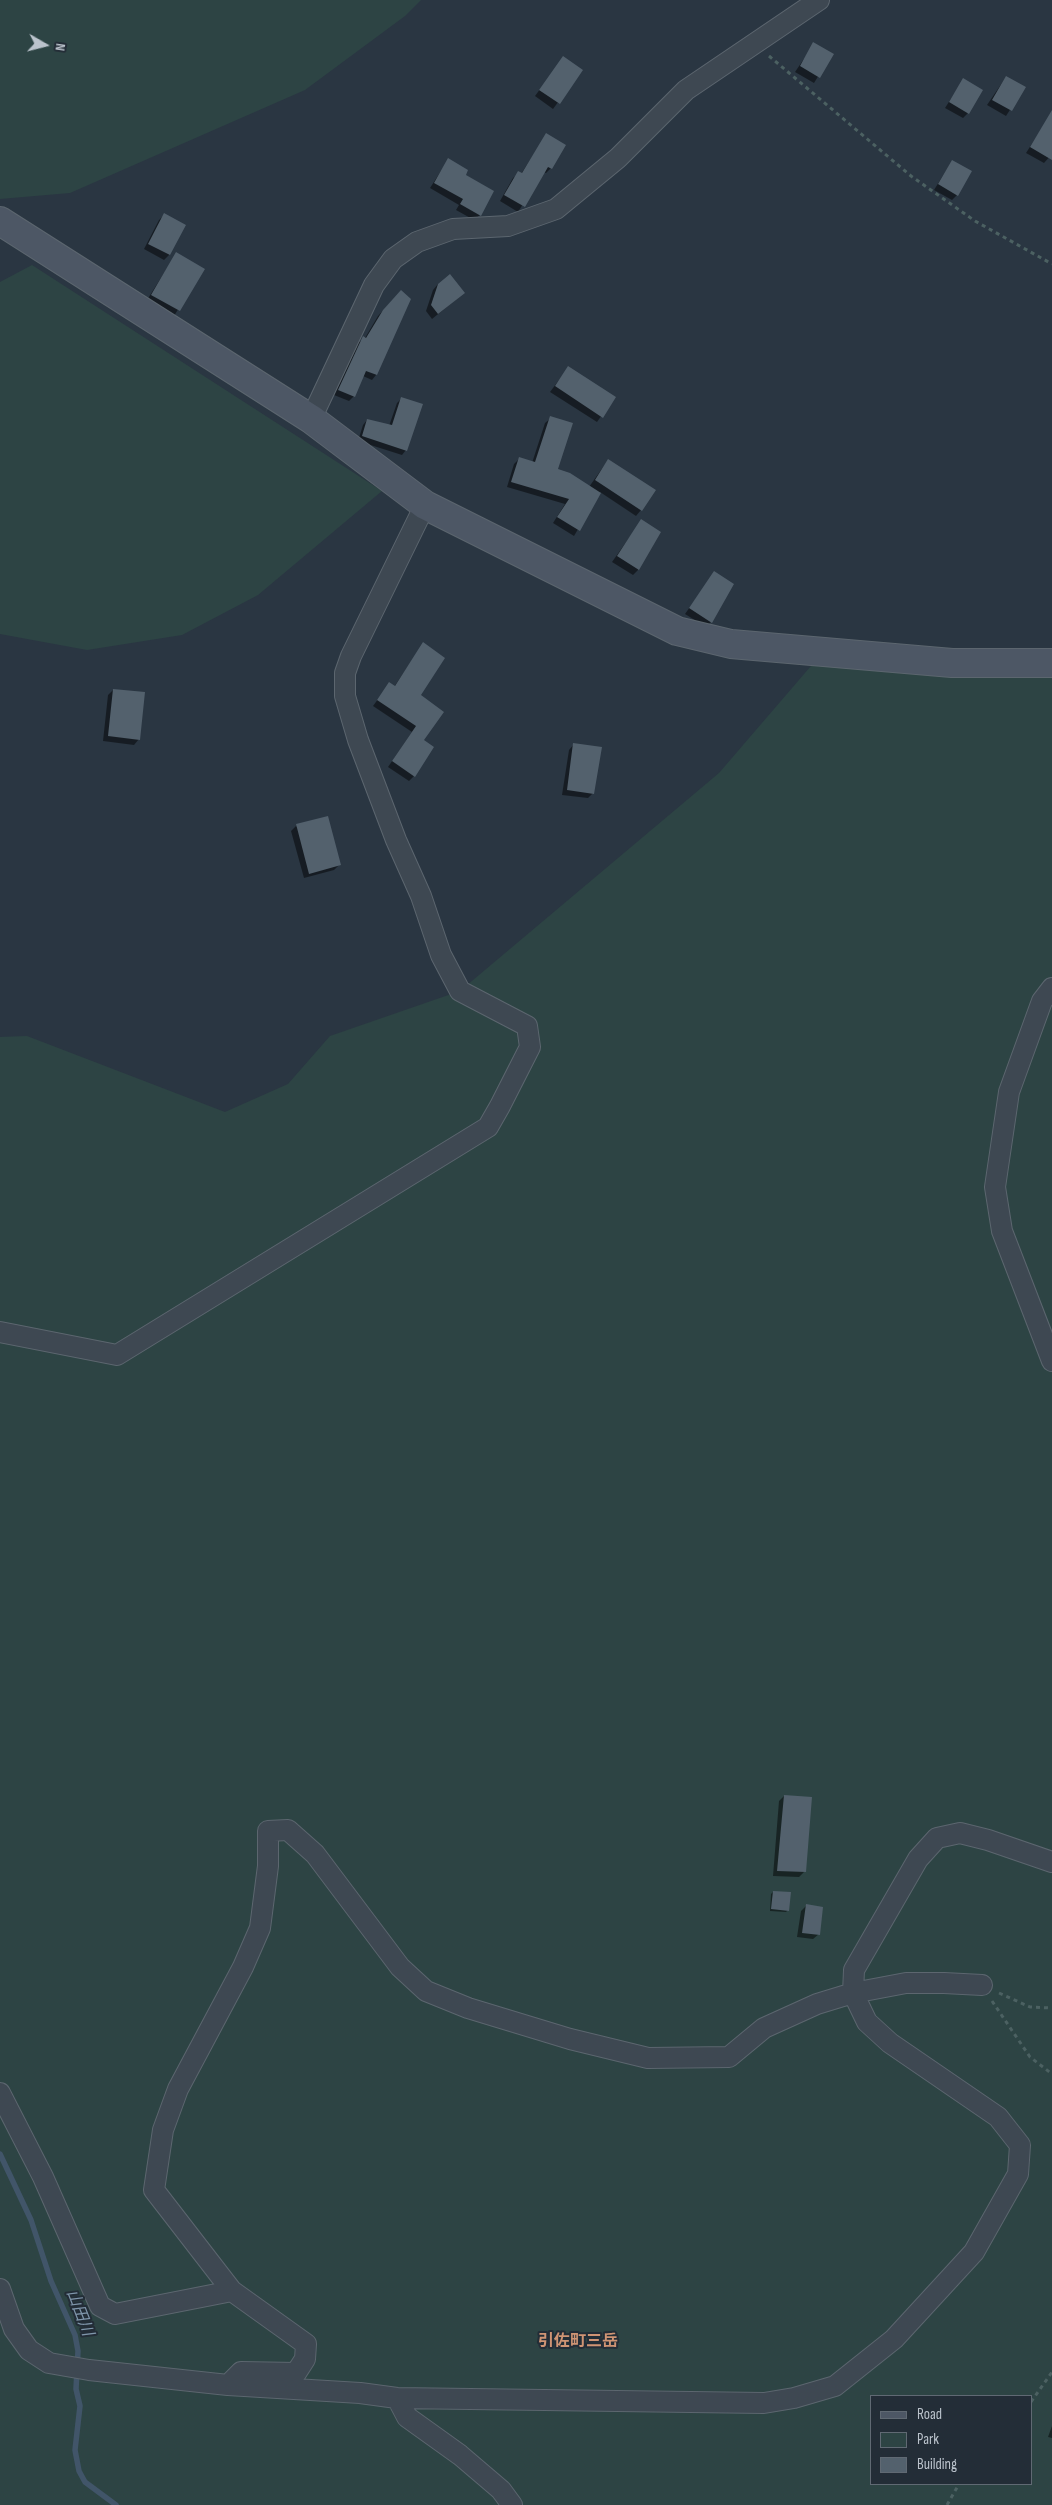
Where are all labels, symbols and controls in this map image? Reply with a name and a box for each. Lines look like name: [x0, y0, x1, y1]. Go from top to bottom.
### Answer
north arrow: [20, 20, 70, 70]
text: N: [51, 42, 69, 52]
water label: 山田川: [61, 2287, 97, 2339]
district label: 引佐町三岳: [538, 2332, 618, 2352]
legend: [870, 2395, 1032, 2485]
text: Road: [917, 2405, 942, 2424]
text: Park: [917, 2430, 939, 2449]
text: Building: [917, 2455, 957, 2474]

